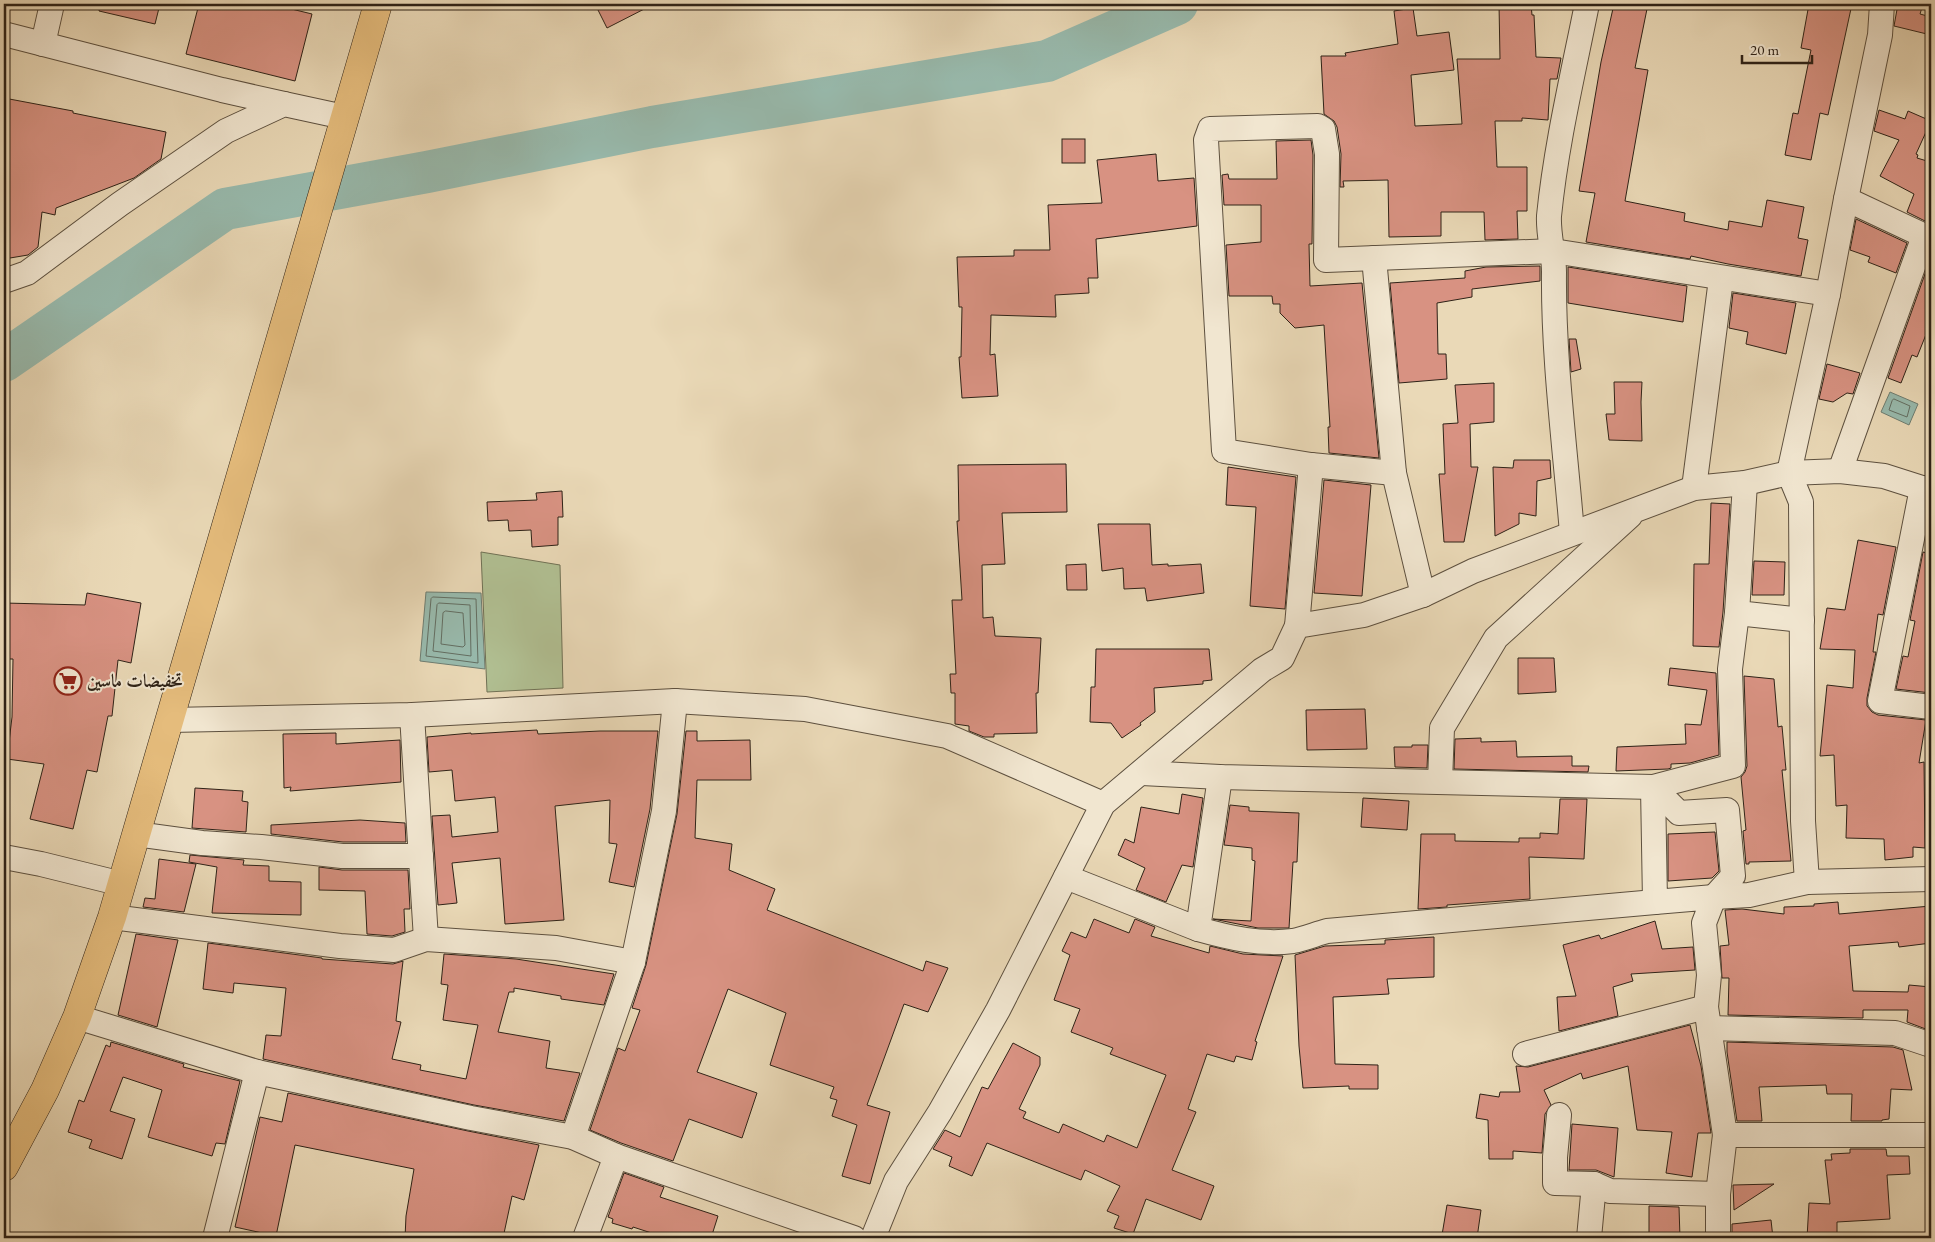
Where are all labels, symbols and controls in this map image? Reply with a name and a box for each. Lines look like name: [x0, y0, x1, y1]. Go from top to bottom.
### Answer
scale bar: [1742, 32, 1812, 64]
text: 20 m: [1750, 40, 1779, 59]
supermarket icon: تخفيضات ماسين: [53, 666, 83, 696]
place label: تخفيضات ماسين: [87, 669, 183, 692]

